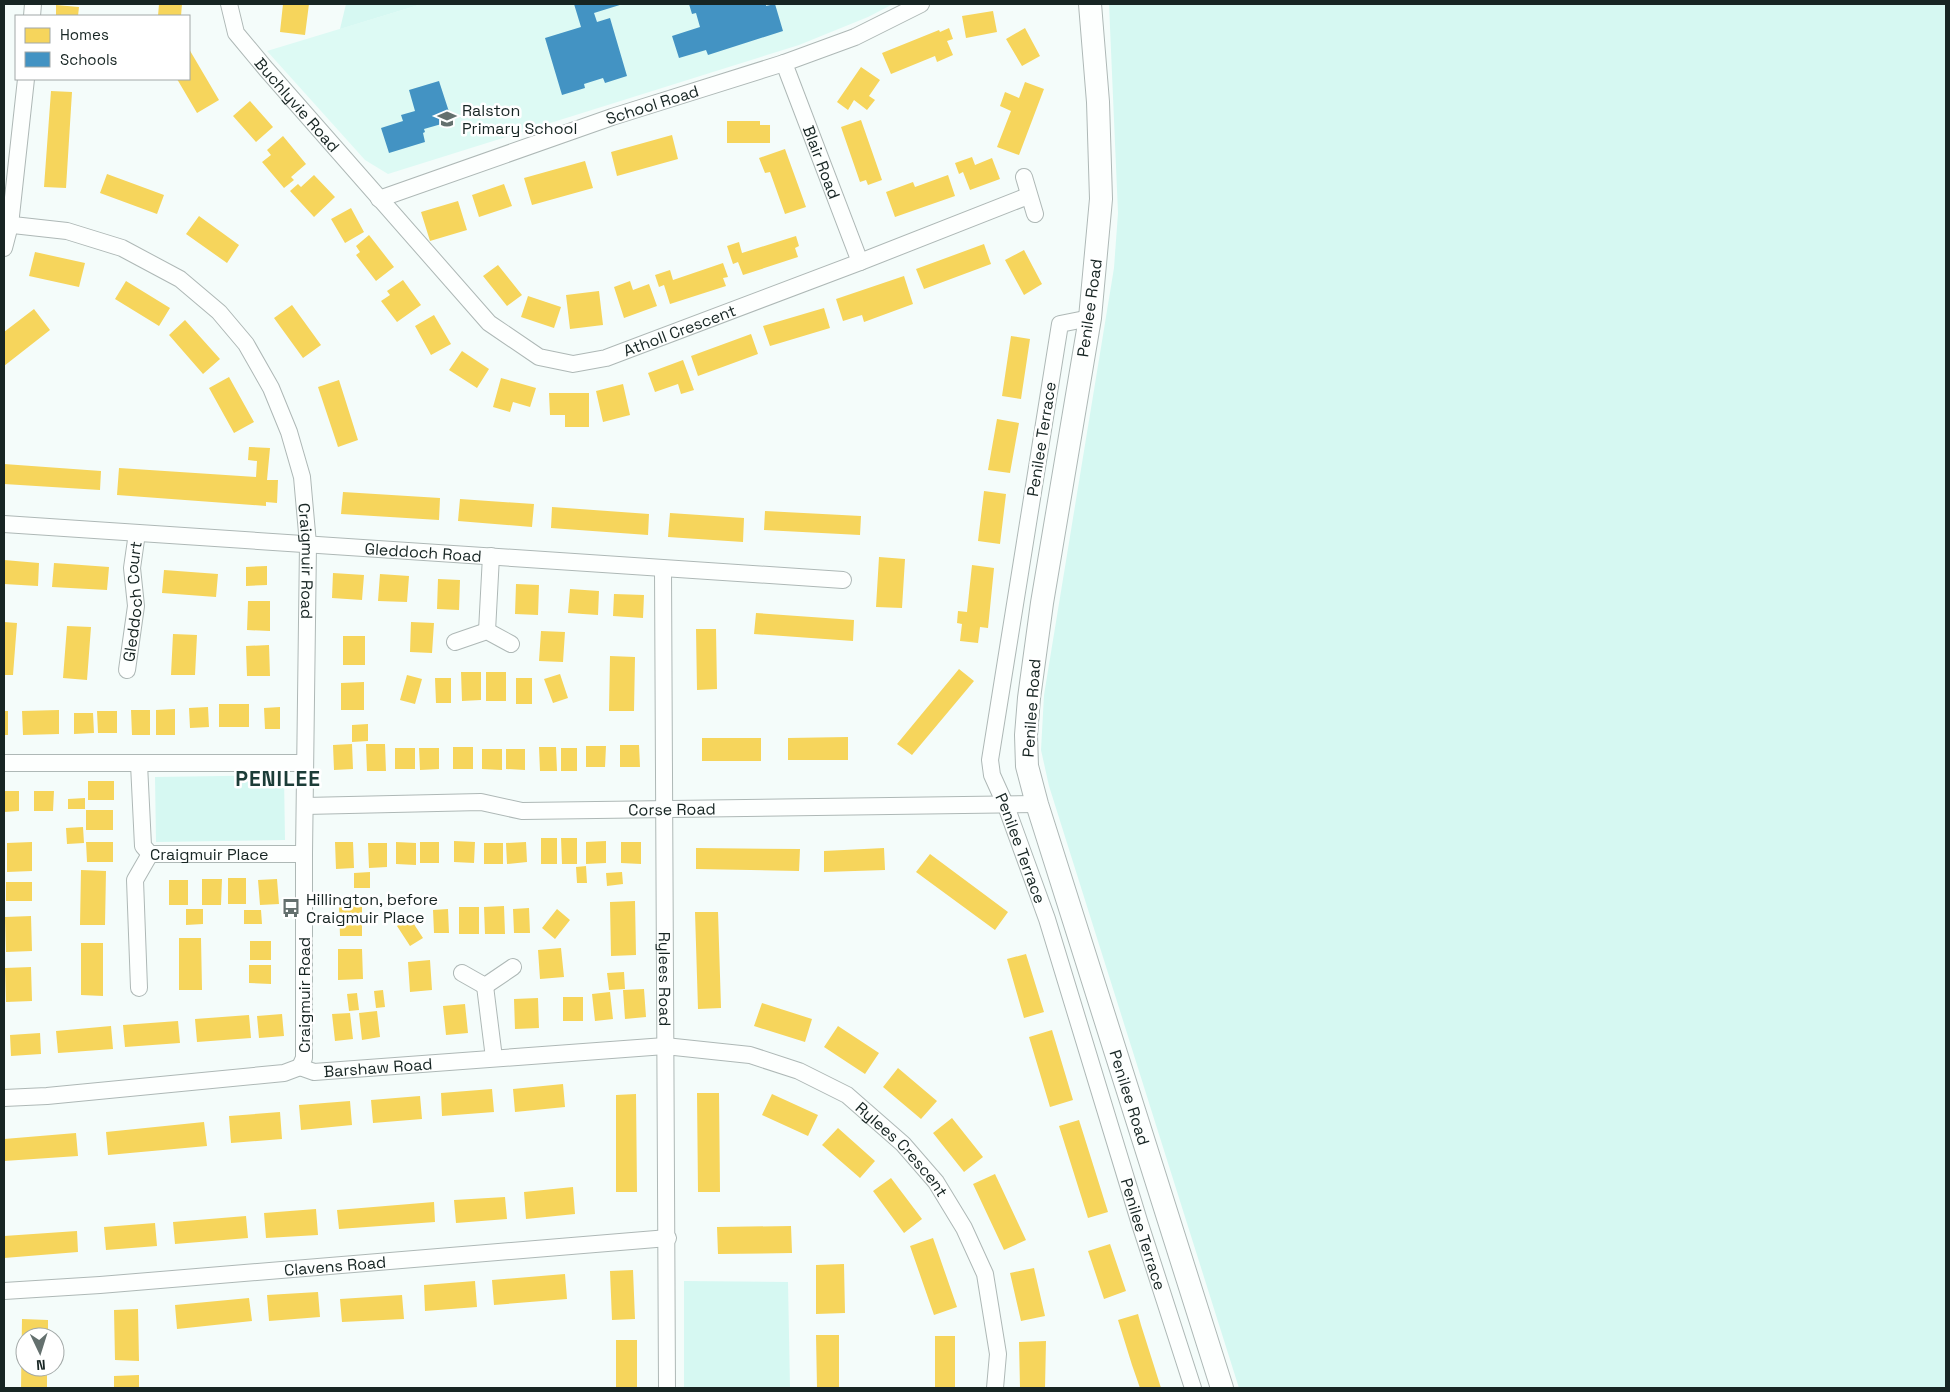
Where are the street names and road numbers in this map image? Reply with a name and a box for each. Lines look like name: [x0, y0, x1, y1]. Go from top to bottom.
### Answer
street label: Buchlyvie Road: [250, 53, 344, 156]
street label: School Road: [603, 80, 701, 129]
street label: Blair Road: [798, 122, 845, 202]
street label: Penilee Road: [1072, 258, 1107, 358]
street label: Atholl Crescent: [620, 300, 739, 362]
street label: Penilee Terrace: [1022, 380, 1061, 498]
street label: Craigmuir Road: [293, 502, 318, 619]
street label: Gleddoch Road: [364, 538, 482, 567]
street label: Gleddoch Court: [118, 540, 147, 663]
street label: Penilee Road: [1018, 658, 1045, 758]
street label: Penilee Terrace: [990, 790, 1050, 906]
street label: Corse Road: [628, 798, 716, 821]
street label: Craigmuir Place: [150, 844, 269, 865]
street label: Rylees Road: [654, 932, 675, 1026]
street label: Craigmuir Road: [294, 937, 315, 1053]
street label: Penilee Road: [1105, 1047, 1154, 1148]
street label: Barshaw Road: [323, 1053, 433, 1082]
street label: Rylees Crescent: [851, 1097, 953, 1201]
street label: Penilee Terrace: [1116, 1176, 1171, 1293]
street label: Clavens Road: [283, 1251, 387, 1281]

